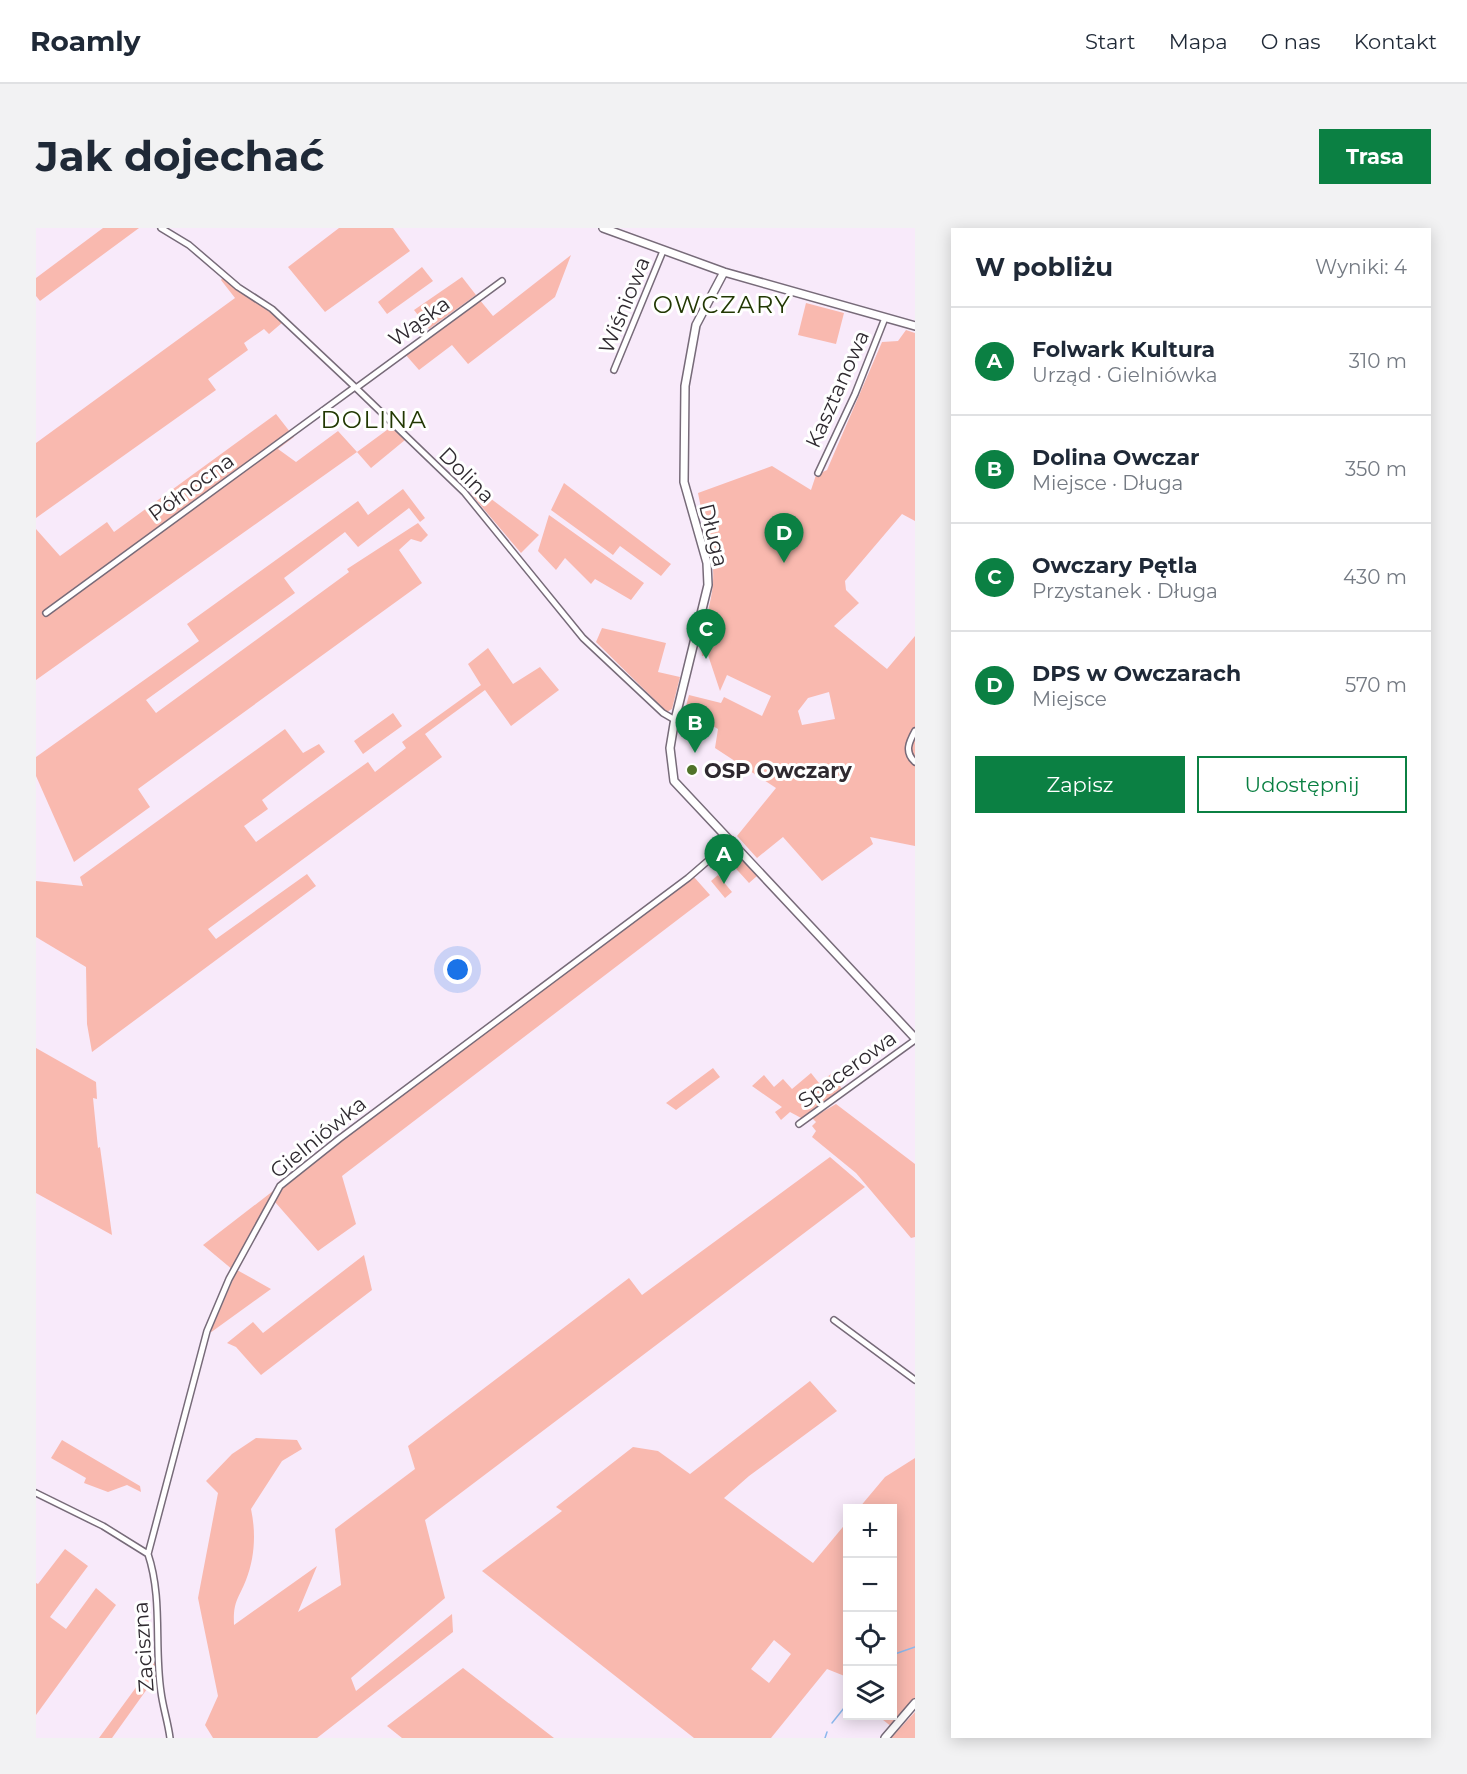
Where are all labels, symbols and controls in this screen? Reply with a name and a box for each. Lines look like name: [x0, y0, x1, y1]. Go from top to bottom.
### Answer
text: Roamly: [30, 24, 140, 58]
text: Start: [1085, 29, 1136, 54]
text: Mapa: [1169, 29, 1228, 54]
text: O nas: [1261, 29, 1321, 54]
text: Kontakt: [1354, 29, 1437, 54]
button: Trasa: [1319, 129, 1431, 184]
text: Jak dojechać: [36, 130, 324, 182]
text: W pobliżu: [975, 251, 1113, 283]
street label: Wiśniowa: [593, 253, 655, 357]
text: Wyniki: 4: [1315, 255, 1407, 279]
street label: Wąska: [384, 290, 454, 352]
district label: OWCZARY: [653, 290, 791, 319]
street label: Kasztanowa: [800, 326, 874, 452]
text: Folwark Kultura: [1032, 336, 1215, 363]
text: A: [987, 349, 1002, 373]
text: 310 m: [1349, 349, 1407, 373]
text: Urząd · Gielniówka: [1032, 363, 1218, 387]
district label: DOLINA: [320, 405, 428, 434]
street label: Dolina: [434, 442, 500, 508]
text: Dolina Owczar: [1032, 444, 1200, 471]
street label: Północna: [143, 448, 239, 526]
text: B: [987, 457, 1002, 481]
text: 350 m: [1345, 457, 1407, 481]
text: Miejsce · Długa: [1032, 471, 1183, 495]
street label: Długa: [694, 501, 734, 569]
pin: D: [764, 514, 804, 563]
text: Owczary Pętla: [1032, 552, 1198, 579]
text: C: [987, 565, 1002, 589]
text: 430 m: [1343, 565, 1407, 589]
text: Przystanek · Długa: [1032, 579, 1218, 603]
pin: C: [686, 610, 726, 659]
text: DPS w Owczarach: [1032, 660, 1241, 687]
text: D: [986, 673, 1003, 697]
text: 570 m: [1345, 673, 1407, 697]
text: Miejsce: [1032, 687, 1107, 711]
pin: B: [676, 704, 714, 753]
button: Zapisz: [975, 756, 1185, 813]
button: Udostępnij: [1197, 756, 1407, 813]
place label: OSP Owczary: [704, 758, 852, 783]
marker: OSP Owczary: [685, 763, 699, 777]
pin: A: [704, 834, 744, 884]
your location: [443, 955, 472, 984]
street label: Spacerowa: [793, 1025, 901, 1113]
street label: Gielniówka: [265, 1091, 371, 1183]
map controls: [843, 1504, 897, 1720]
button: +: [843, 1504, 897, 1558]
button: −: [843, 1558, 897, 1612]
street label: Zaciszna: [127, 1601, 159, 1693]
button: locate: [843, 1612, 897, 1666]
button: layers: [843, 1666, 897, 1720]

